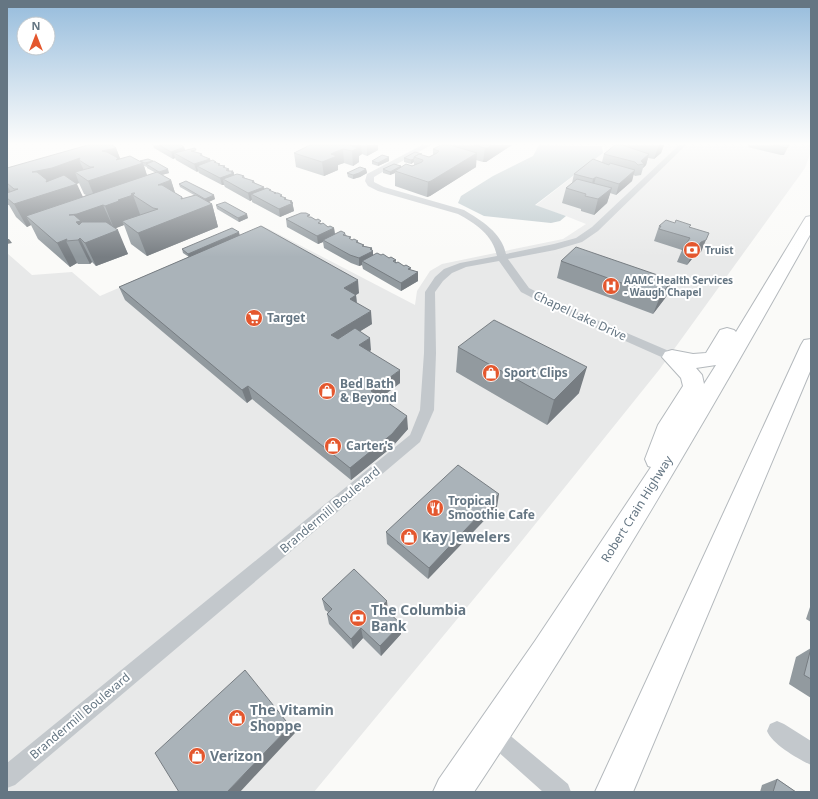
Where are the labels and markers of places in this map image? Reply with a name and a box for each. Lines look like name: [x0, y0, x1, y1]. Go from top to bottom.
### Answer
bank icon: Truist: [682, 240, 702, 260]
place label: Truist: [705, 243, 734, 257]
place label: AAMC Health Services - Waugh Chapel: [624, 273, 733, 299]
hospital icon: AAMC Health Services - Waugh Chapel: [601, 276, 621, 296]
supermarket icon: Target: [244, 308, 264, 328]
place label: Target: [267, 309, 305, 326]
shop icon: Sport Clips: [481, 363, 501, 383]
place label: Sport Clips: [504, 364, 568, 381]
place label: Bed Bath & Beyond: [340, 375, 397, 406]
shop icon: Bed Bath & Beyond: [317, 381, 337, 401]
shop icon: Carter's: [323, 436, 343, 456]
place label: Carter's: [346, 437, 393, 454]
place label: Tropical Smoothie Cafe: [448, 492, 535, 523]
restaurant icon: Tropical Smoothie Cafe: [425, 498, 445, 518]
shop icon: Kay Jewelers: [399, 527, 419, 547]
place label: Kay Jewelers: [422, 527, 510, 546]
place label: The Columbia Bank: [371, 600, 466, 635]
bank icon: The Columbia Bank: [348, 608, 368, 628]
place label: The Vitamin Shoppe: [250, 700, 334, 735]
shop icon: The Vitamin Shoppe: [227, 708, 247, 728]
shop icon: Verizon: [187, 746, 207, 766]
place label: Verizon: [210, 746, 262, 765]

